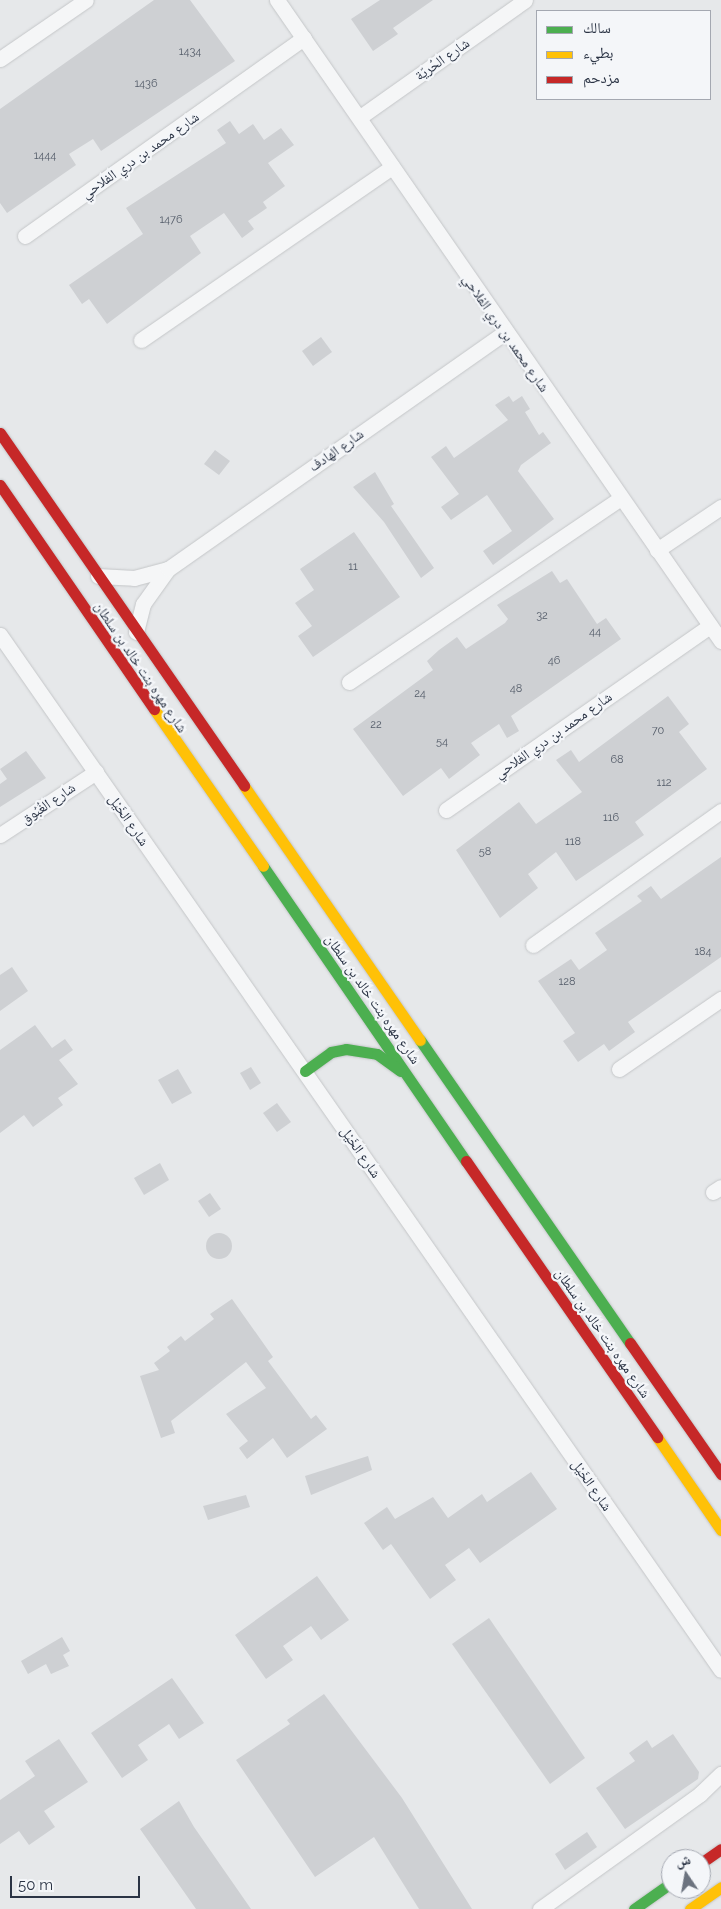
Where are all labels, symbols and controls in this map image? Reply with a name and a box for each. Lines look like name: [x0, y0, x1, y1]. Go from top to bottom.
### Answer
legend: [536, 10, 711, 100]
text: سالك: [583, 19, 611, 37]
street label: شارع الحُريّة: [412, 34, 472, 84]
text: بطيء: [583, 44, 613, 62]
house number: 1434: [179, 45, 201, 59]
text: مزدحم: [583, 69, 620, 87]
house number: 1436: [134, 77, 158, 91]
street label: شارع محمد بن دري الفلاحي: [78, 108, 202, 202]
house number: 1444: [34, 149, 56, 163]
house number: 1476: [159, 213, 183, 227]
street label: شارع محمد بن دري الفلاحي: [459, 271, 553, 395]
street label: شارع الهادف: [305, 425, 367, 475]
house number: 11: [348, 560, 358, 574]
street label: شارع مهره بنت خالد بن سلطان: [91, 598, 191, 736]
house number: 32: [536, 609, 548, 623]
house number: 44: [589, 625, 601, 639]
house number: 46: [548, 654, 560, 668]
house number: 48: [510, 682, 522, 696]
house number: 24: [414, 687, 426, 701]
street label: شارع محمد بن دري الفلاحي: [491, 688, 615, 782]
house number: 22: [370, 718, 382, 732]
house number: 70: [652, 724, 664, 738]
house number: 54: [436, 735, 448, 749]
house number: 68: [610, 753, 624, 767]
house number: 112: [656, 776, 672, 790]
street label: شارع الغُبُوق: [18, 779, 78, 827]
street label: شارع الخَيْل: [105, 791, 153, 849]
house number: 116: [603, 811, 619, 825]
house number: 118: [565, 835, 581, 849]
house number: 58: [479, 845, 491, 859]
street label: شارع مهره بنت خالد بن سلطان: [322, 931, 424, 1067]
house number: 184: [694, 945, 712, 959]
house number: 128: [559, 975, 575, 989]
street label: شارع الخَيْل: [337, 1123, 385, 1181]
street label: شارع مهره بنت خالد بن سلطان: [552, 1265, 654, 1401]
street label: شارع الخَيْل: [568, 1456, 616, 1514]
north arrow: [661, 1849, 711, 1899]
text: ش: [674, 1851, 692, 1870]
scale bar: [12, 1866, 142, 1898]
text: 50 m: [18, 1876, 53, 1894]

